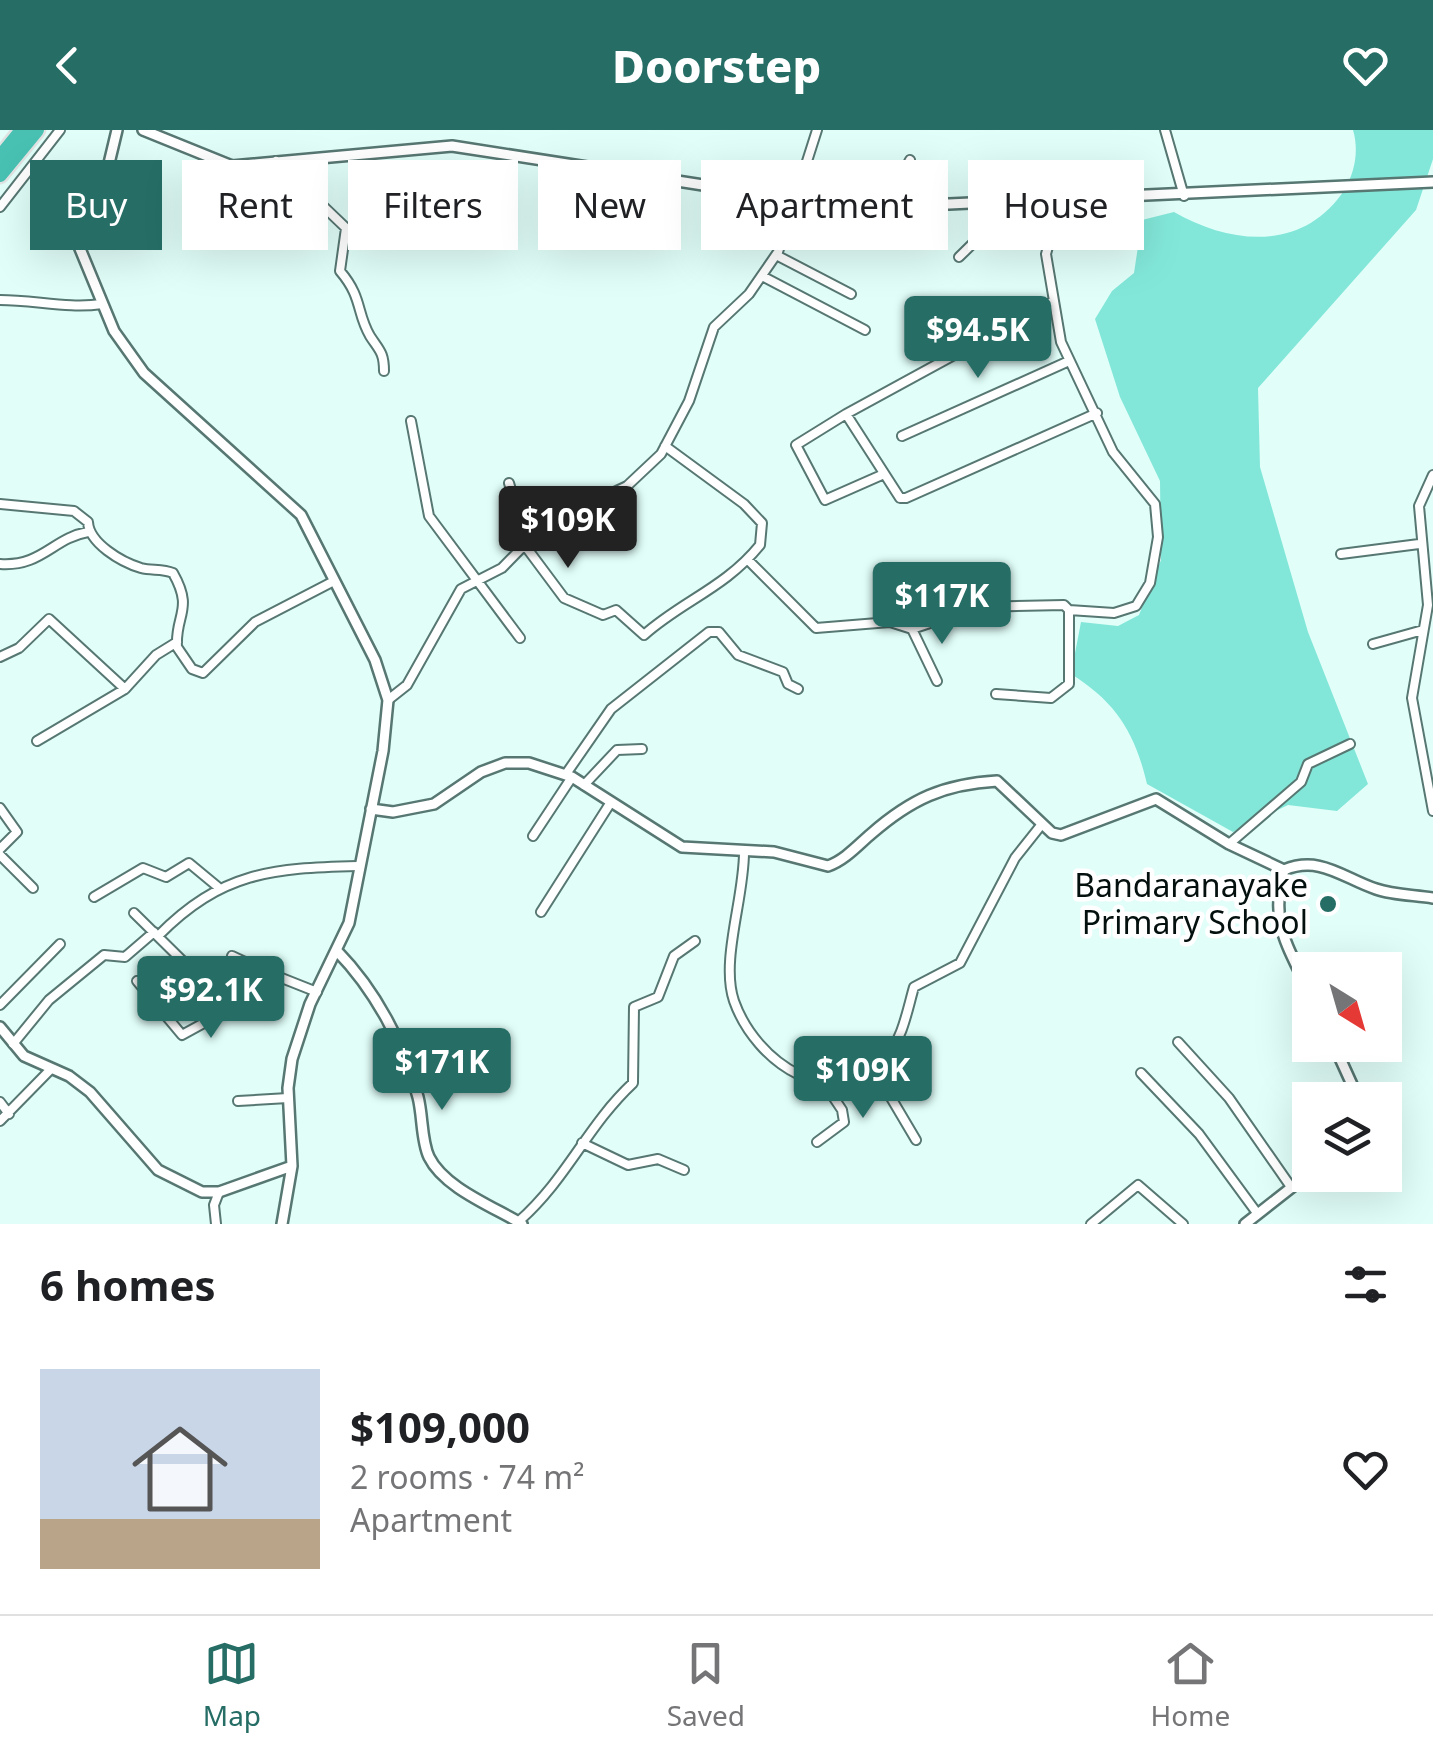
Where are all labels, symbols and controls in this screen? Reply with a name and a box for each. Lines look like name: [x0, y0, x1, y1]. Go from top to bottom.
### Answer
text: Doorstep: [612, 35, 821, 96]
icon: back: [40, 38, 95, 93]
icon: heart: [1338, 38, 1393, 93]
chip: Buy: [30, 160, 162, 250]
chip: Rent: [182, 160, 328, 250]
chip: Filters: [348, 160, 518, 250]
chip: New: [538, 160, 681, 250]
chip: Apartment: [701, 160, 948, 250]
chip: House: [968, 160, 1144, 250]
pin: $94.5K: [897, 296, 1059, 381]
text: $94.5K: [926, 307, 1030, 350]
pin: $109K: [498, 486, 638, 571]
text: $109K: [521, 497, 615, 540]
pin: $117K: [872, 562, 1012, 647]
text: $117K: [895, 573, 989, 616]
place label: Bandaranayake Primary School: [1074, 863, 1308, 943]
marker: Bandaranayake Primary School: [1317, 893, 1339, 915]
north arrow: [1292, 952, 1402, 1062]
map controls: [1292, 952, 1402, 1192]
pin: $92.1K: [130, 956, 292, 1041]
text: $92.1K: [159, 967, 263, 1010]
pin: $171K: [372, 1028, 512, 1113]
pin: $109K: [793, 1036, 933, 1121]
text: $171K: [395, 1039, 489, 1082]
text: $109K: [816, 1047, 910, 1090]
button: layers: [1292, 1082, 1402, 1192]
text: 6 homes: [40, 1256, 216, 1313]
icon: filters: [1338, 1257, 1393, 1312]
text: $109,000: [350, 1398, 530, 1455]
icon: home: [120, 1409, 240, 1529]
icon: heart: [1338, 1442, 1393, 1497]
text: 2 rooms · 74 m²: [350, 1455, 584, 1498]
text: Apartment: [350, 1498, 512, 1541]
tab: Map: [203, 1636, 261, 1734]
tab: Saved: [667, 1636, 745, 1734]
tab: Home: [1151, 1636, 1230, 1734]

